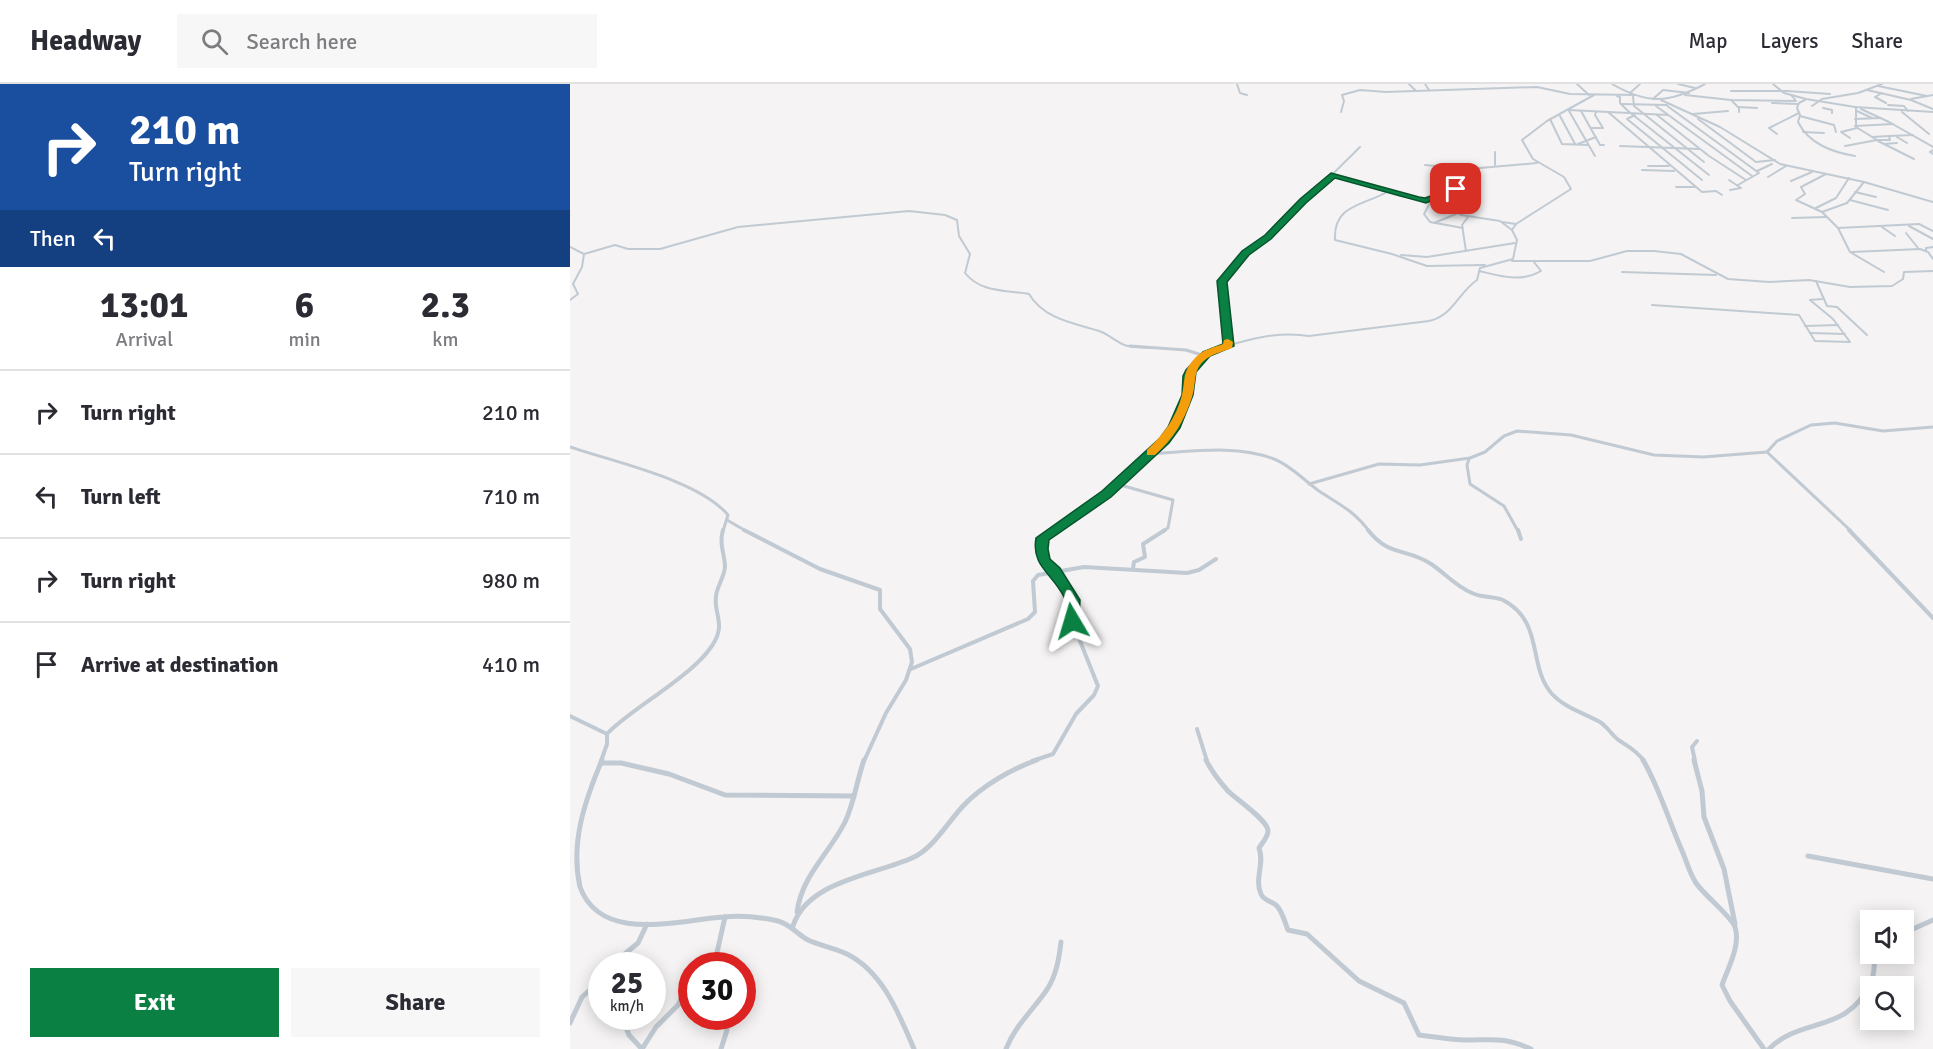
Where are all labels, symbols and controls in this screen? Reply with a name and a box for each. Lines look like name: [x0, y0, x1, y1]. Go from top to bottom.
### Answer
search box: [177, 14, 597, 68]
text: Headway: [30, 24, 141, 58]
icon: search: [198, 25, 231, 58]
text: Search here: [246, 28, 357, 55]
text: Map: [1689, 28, 1727, 54]
text: Layers: [1760, 28, 1818, 54]
text: Share: [1851, 28, 1903, 54]
text: 210 m: [129, 105, 240, 156]
icon: right: [30, 108, 108, 186]
text: Turn right: [129, 156, 242, 189]
pin: [1430, 163, 1481, 214]
icon: arrive: [1439, 172, 1472, 205]
icon: left: [88, 222, 121, 255]
text: Then: [30, 225, 76, 252]
text: 13:01: [100, 283, 188, 328]
text: 6: [295, 283, 314, 328]
text: 2.3: [421, 283, 470, 328]
text: Arrival: [115, 327, 173, 352]
text: min: [288, 327, 321, 352]
text: km: [432, 327, 458, 352]
icon: right: [30, 396, 63, 429]
text: Turn right: [81, 399, 176, 426]
text: 210 m: [482, 399, 540, 426]
icon: left: [30, 480, 63, 513]
text: Turn left: [81, 483, 161, 510]
text: 710 m: [482, 483, 540, 510]
icon: right: [30, 564, 63, 597]
text: Turn right: [81, 567, 176, 594]
text: 980 m: [482, 567, 540, 594]
position arrow: [1040, 589, 1104, 653]
icon: arrive: [30, 648, 63, 681]
text: Arrive at destination: [81, 651, 278, 678]
text: 410 m: [482, 651, 540, 678]
map controls: [1860, 910, 1914, 1030]
button: sound: [1860, 910, 1914, 964]
speed limit sign: 30: [678, 952, 756, 1030]
text: 25: [611, 965, 643, 1002]
button: Exit: [30, 968, 279, 1037]
button: Share: [291, 968, 540, 1037]
button: search: [1860, 976, 1914, 1030]
text: km/h: [610, 997, 644, 1015]

